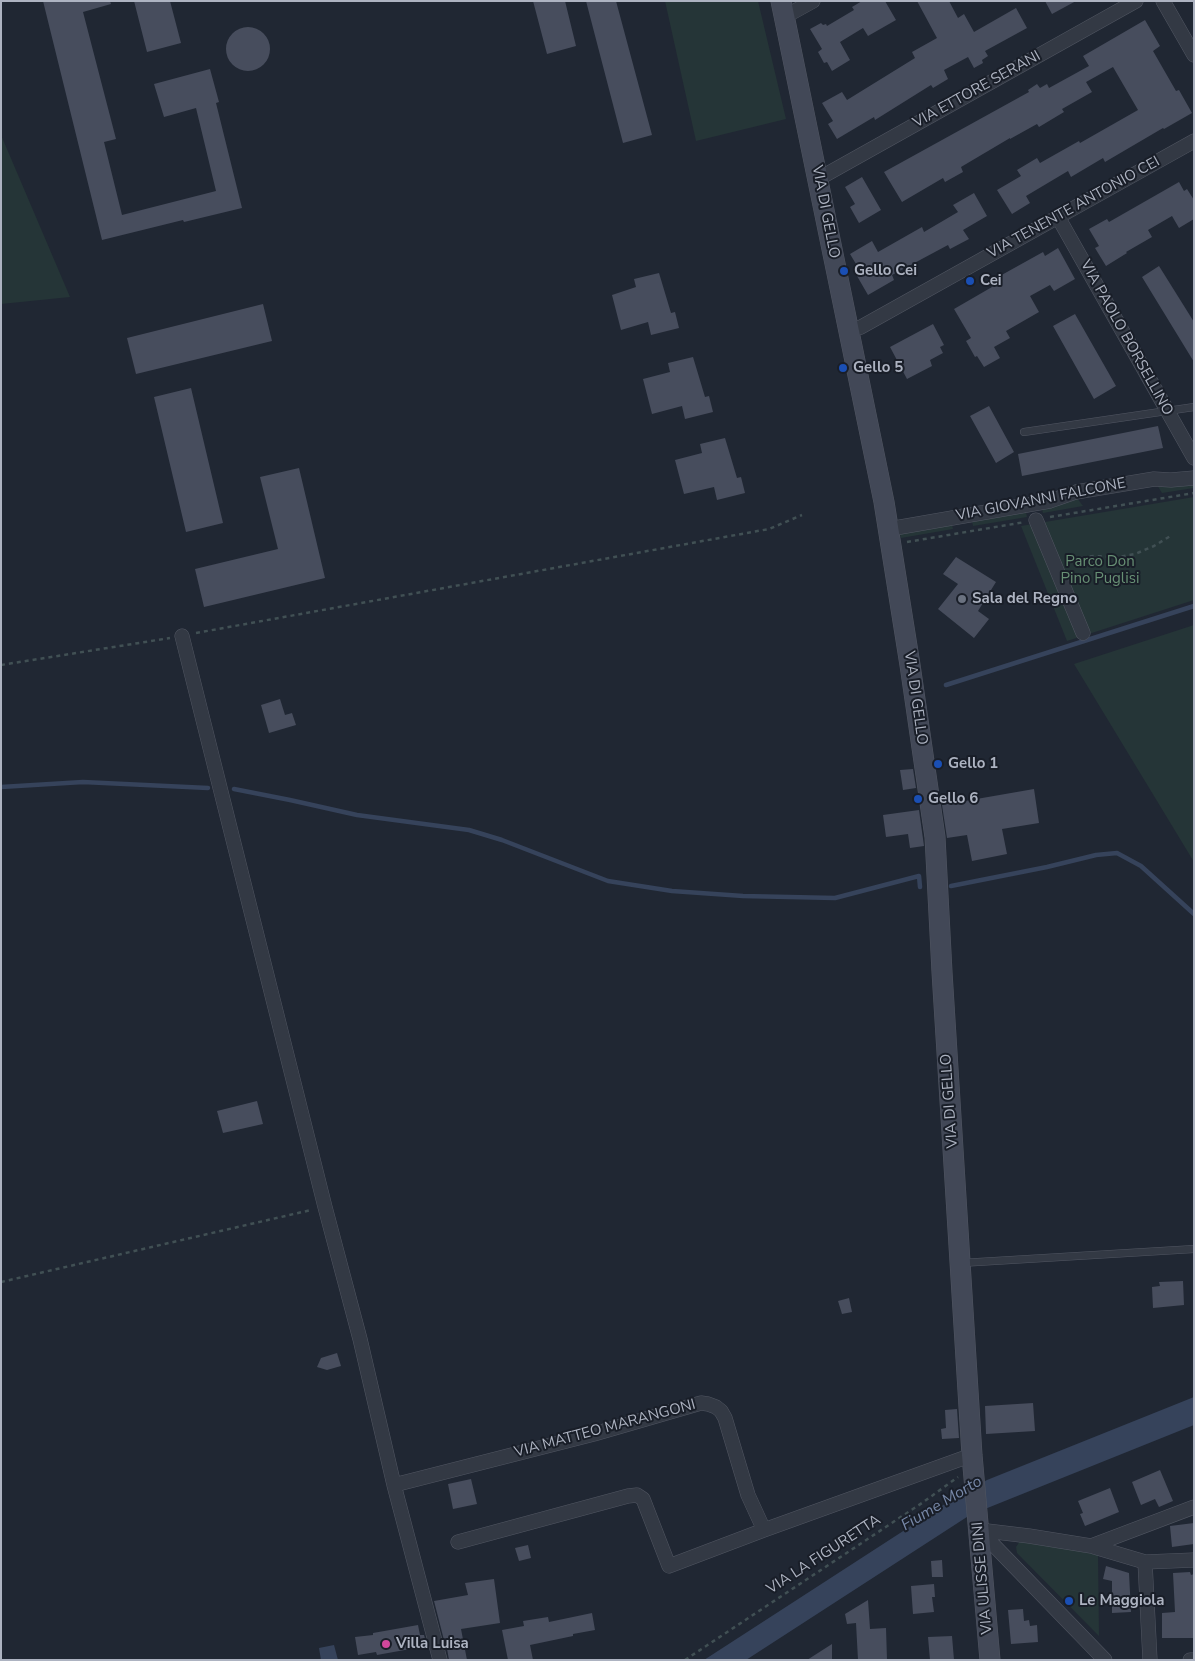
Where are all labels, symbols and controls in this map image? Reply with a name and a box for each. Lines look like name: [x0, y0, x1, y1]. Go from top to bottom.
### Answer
street label: VIA ETTORE SERANI: [910, 47, 1044, 133]
street label: VIA TENENTE ANTONIO CEI: [985, 153, 1163, 263]
street label: VIA DI GELLO: [807, 164, 843, 260]
street label: VIA PAOLO BORSELLINO: [1076, 257, 1176, 419]
place label: Gello Cei: [854, 262, 917, 280]
marker: Gello Cei: [838, 265, 850, 277]
place label: Cei: [980, 272, 1002, 290]
marker: Cei: [964, 275, 976, 287]
place label: Gello 5: [853, 359, 903, 377]
marker: Gello 5: [837, 362, 849, 374]
street label: VIA GIOVANNI FALCONE: [955, 475, 1127, 525]
park label: Parco Don Pino Puglisi: [1061, 553, 1139, 588]
place label: Sala del Regno: [972, 590, 1077, 608]
marker: Sala del Regno: [956, 593, 968, 605]
street label: VIA DI GELLO: [899, 650, 931, 746]
place label: Gello 1: [948, 755, 998, 773]
marker: Gello 1: [932, 758, 944, 770]
place label: Gello 6: [928, 790, 978, 808]
marker: Gello 6: [912, 793, 924, 805]
street label: VIA DI GELLO: [938, 1053, 962, 1149]
street label: VIA MATTEO MARANGONI: [512, 1396, 698, 1462]
water label: Fiume Morto: [898, 1472, 986, 1536]
street label: VIA LA FIGURETTA: [764, 1511, 884, 1599]
street label: VIA ULISSE DINI: [969, 1521, 997, 1635]
place label: Le Maggiola: [1079, 1592, 1164, 1610]
marker: Le Maggiola: [1063, 1595, 1075, 1607]
place label: Villa Luisa: [396, 1635, 469, 1653]
marker: Villa Luisa: [380, 1638, 392, 1650]

